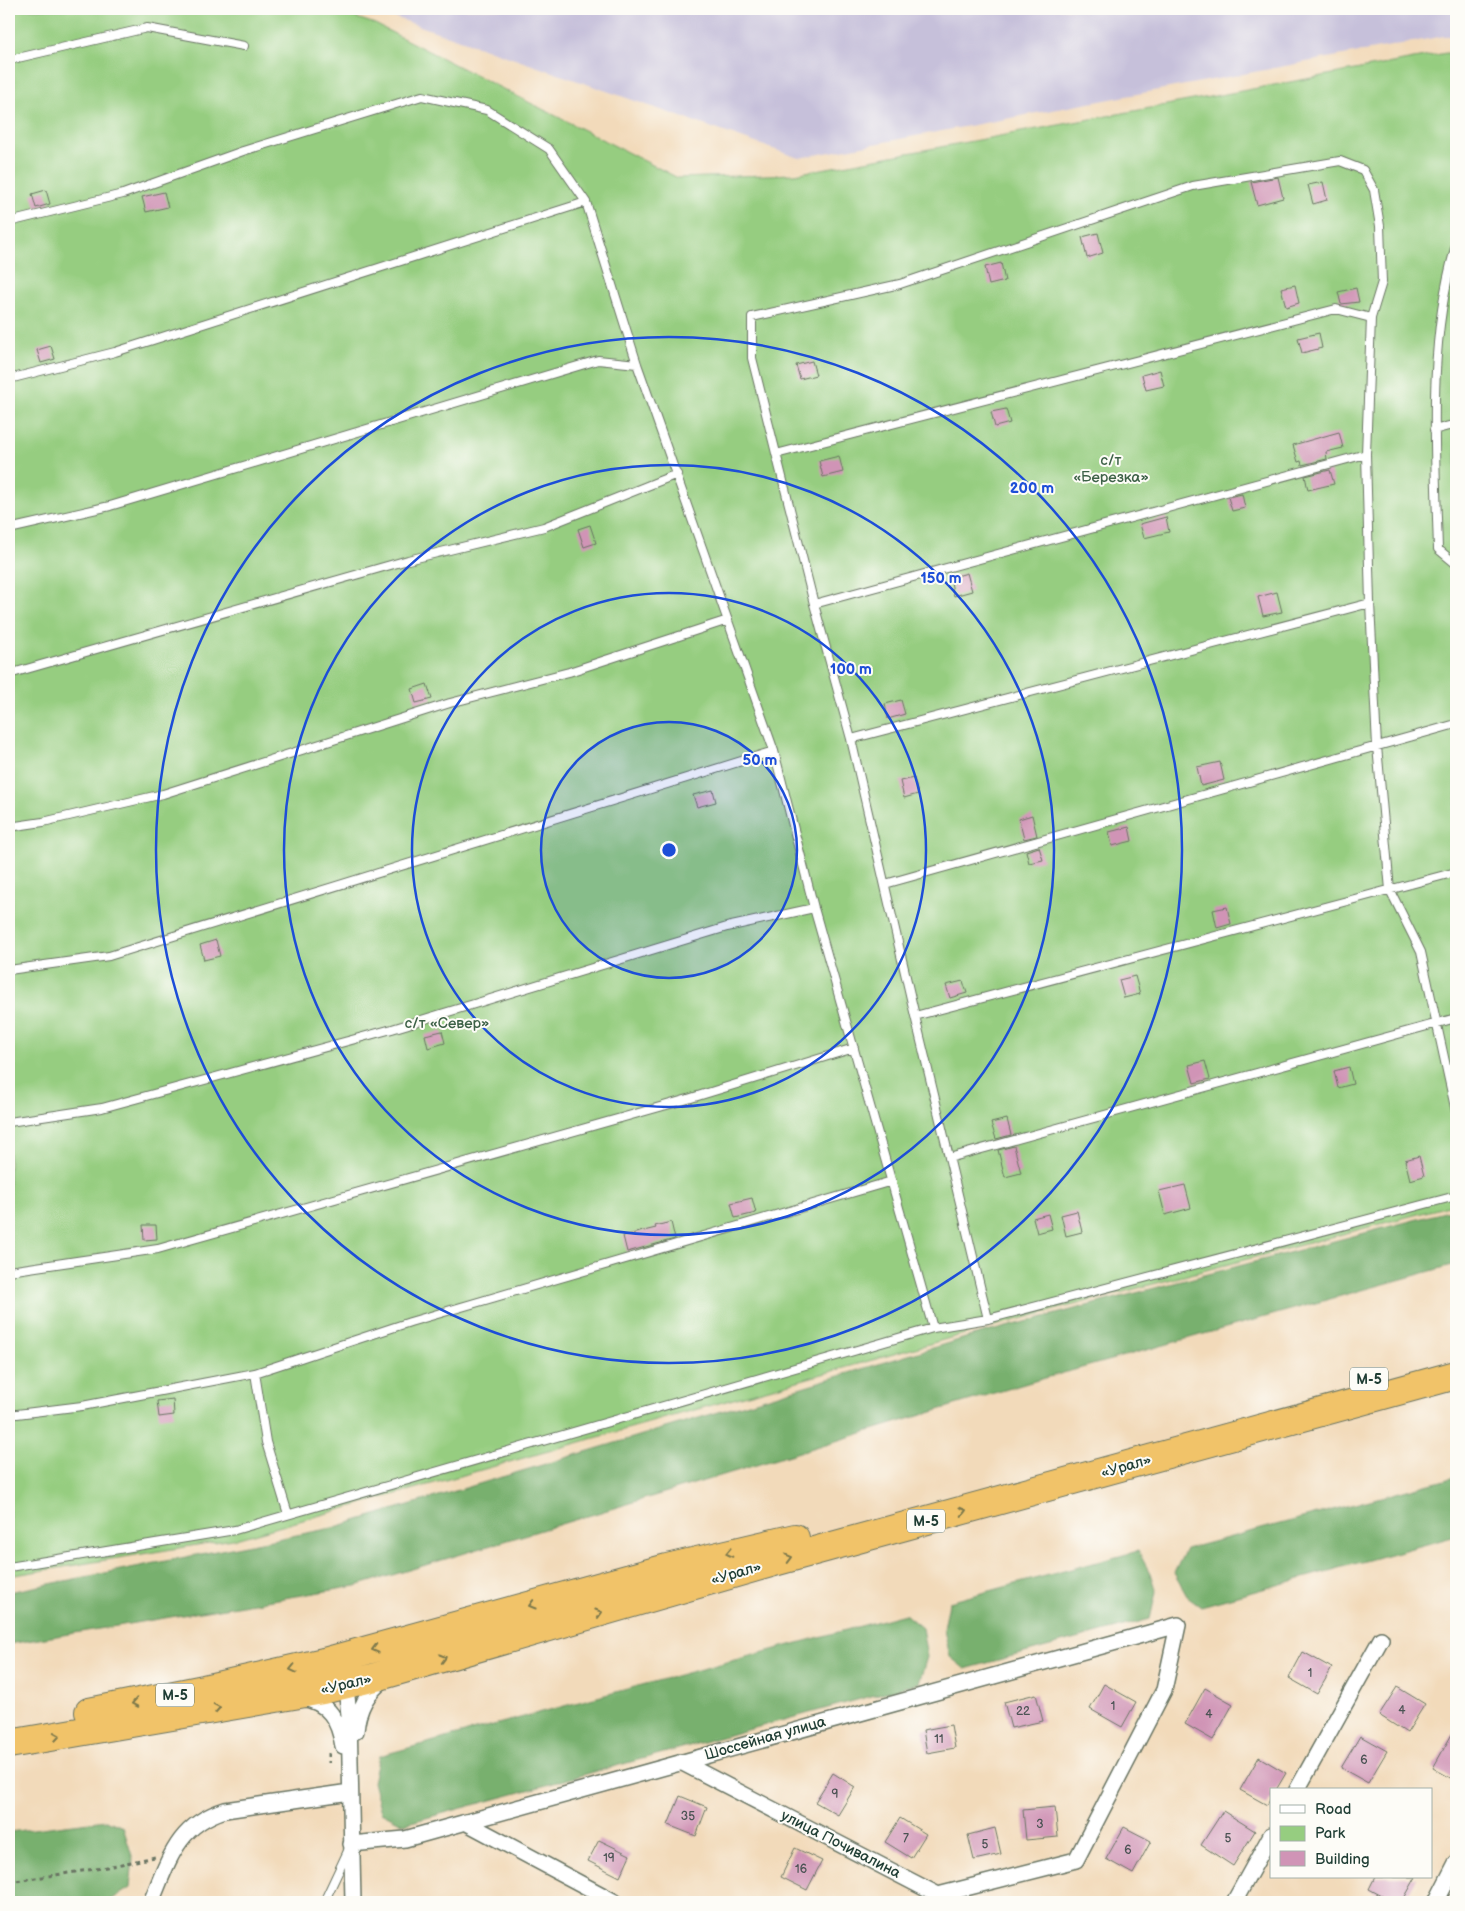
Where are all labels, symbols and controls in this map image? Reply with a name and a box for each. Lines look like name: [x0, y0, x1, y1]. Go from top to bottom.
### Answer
park label: с/т «Березка»: [1073, 451, 1149, 487]
text: 200 m: [1010, 479, 1054, 498]
text: 150 m: [920, 569, 962, 588]
text: 100 m: [830, 660, 872, 679]
text: 50 m: [743, 751, 778, 770]
centre of rings: [660, 841, 678, 859]
park label: с/т «Север»: [405, 1014, 489, 1033]
road number: М-5: [1350, 1368, 1388, 1390]
street label: «Урал»: [1099, 1450, 1154, 1483]
one-way arrow: [958, 1506, 967, 1517]
road number: М-5: [907, 1510, 945, 1532]
one-way arrow: [725, 1547, 734, 1558]
one-way arrow: [785, 1553, 794, 1564]
street label: «Урал»: [709, 1557, 764, 1590]
one-way arrow: [528, 1600, 536, 1610]
one-way arrow: [595, 1608, 603, 1618]
one-way arrow: [372, 1643, 380, 1653]
one-way arrow: [439, 1654, 447, 1664]
one-way arrow: [289, 1663, 298, 1674]
house number: 1: [1308, 1666, 1312, 1681]
street label: «Урал»: [319, 1669, 374, 1700]
road number: М-5: [156, 1684, 194, 1706]
one-way arrow: [130, 1697, 139, 1708]
house number: 1: [1111, 1699, 1115, 1714]
house number: 4: [1398, 1703, 1406, 1718]
one-way arrow: [213, 1704, 221, 1714]
house number: 22: [1016, 1704, 1030, 1719]
house number: 4: [1205, 1707, 1213, 1722]
street label: Шоссейная улица: [702, 1712, 828, 1765]
one-way arrow: [53, 1731, 61, 1741]
house number: 11: [934, 1732, 944, 1747]
house number: 6: [1360, 1753, 1368, 1768]
house number: 9: [832, 1787, 839, 1802]
legend: [1270, 1788, 1432, 1878]
text: Road: [1315, 1800, 1351, 1819]
street label: улица Почивалина: [778, 1806, 904, 1883]
house number: 35: [681, 1809, 695, 1824]
house number: 3: [1036, 1817, 1044, 1832]
text: Park: [1315, 1824, 1346, 1843]
house number: 7: [903, 1831, 909, 1846]
house number: 5: [1225, 1831, 1232, 1846]
house number: 5: [982, 1837, 989, 1852]
house number: 6: [1124, 1843, 1132, 1858]
text: Building: [1315, 1850, 1370, 1869]
house number: 19: [603, 1851, 615, 1866]
house number: 16: [795, 1862, 807, 1877]

